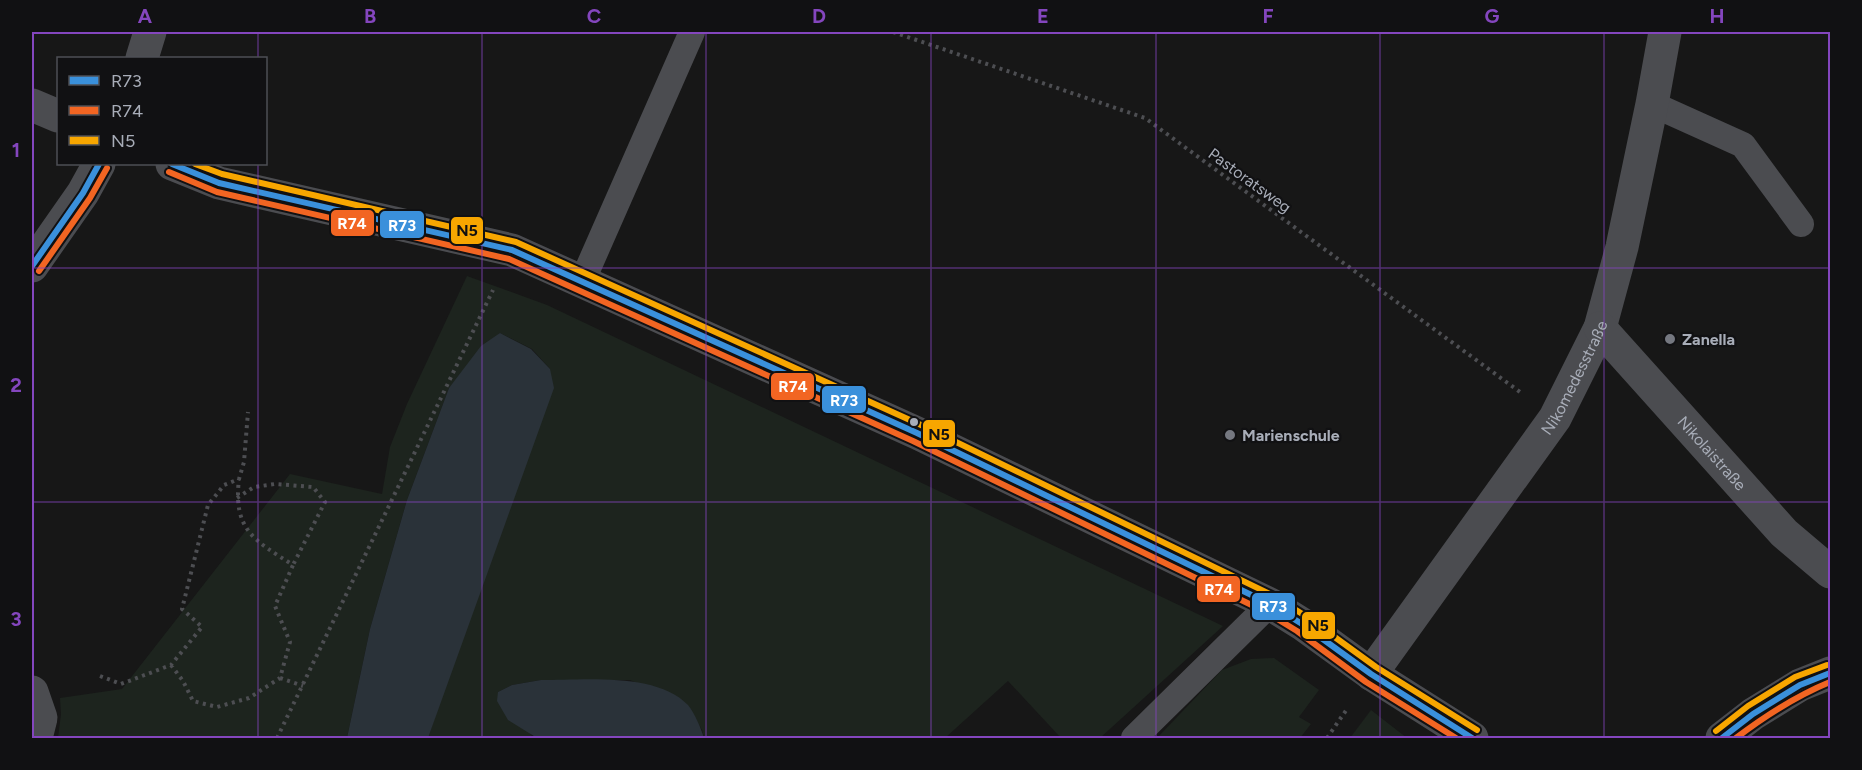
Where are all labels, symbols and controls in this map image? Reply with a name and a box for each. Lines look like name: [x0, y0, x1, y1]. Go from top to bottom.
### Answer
text: A: [138, 4, 153, 28]
text: B: [364, 4, 376, 28]
text: C: [587, 4, 601, 28]
text: D: [812, 4, 826, 28]
text: E: [1037, 4, 1049, 28]
text: F: [1262, 4, 1274, 28]
text: G: [1485, 4, 1500, 28]
text: H: [1710, 4, 1725, 28]
legend: [57, 57, 267, 165]
text: R73: [111, 70, 142, 92]
text: R74: [111, 100, 143, 122]
text: N5: [111, 130, 135, 152]
text: 1: [12, 138, 20, 162]
street label: Pastoratsweg: [1205, 144, 1295, 217]
line badge: R74: [330, 209, 375, 237]
line badge: R73: [379, 210, 425, 239]
text: R74: [337, 214, 367, 233]
text: R73: [388, 216, 416, 235]
line badge: N5: [450, 216, 484, 245]
text: N5: [456, 221, 478, 240]
street label: Nikomedesstraße: [1537, 319, 1612, 439]
place label: Zanella: [1682, 330, 1735, 349]
marker: Zanella: [1663, 332, 1677, 346]
line badge: R74: [770, 372, 815, 401]
text: 2: [10, 373, 22, 397]
text: R74: [778, 377, 808, 396]
line badge: R73: [821, 385, 867, 414]
text: R73: [830, 391, 858, 410]
street label: Nikolaistraße: [1674, 412, 1750, 495]
unlabelled marker: [908, 416, 920, 428]
line badge: N5: [922, 419, 956, 448]
text: N5: [928, 425, 950, 444]
place label: Marienschule: [1242, 426, 1340, 445]
marker: Marienschule: [1223, 428, 1237, 442]
line badge: R74: [1196, 575, 1241, 603]
text: R74: [1204, 580, 1234, 599]
line badge: R73: [1251, 592, 1296, 621]
text: R73: [1259, 597, 1287, 616]
text: 3: [10, 607, 22, 631]
line badge: N5: [1301, 611, 1336, 640]
text: N5: [1307, 616, 1329, 635]

